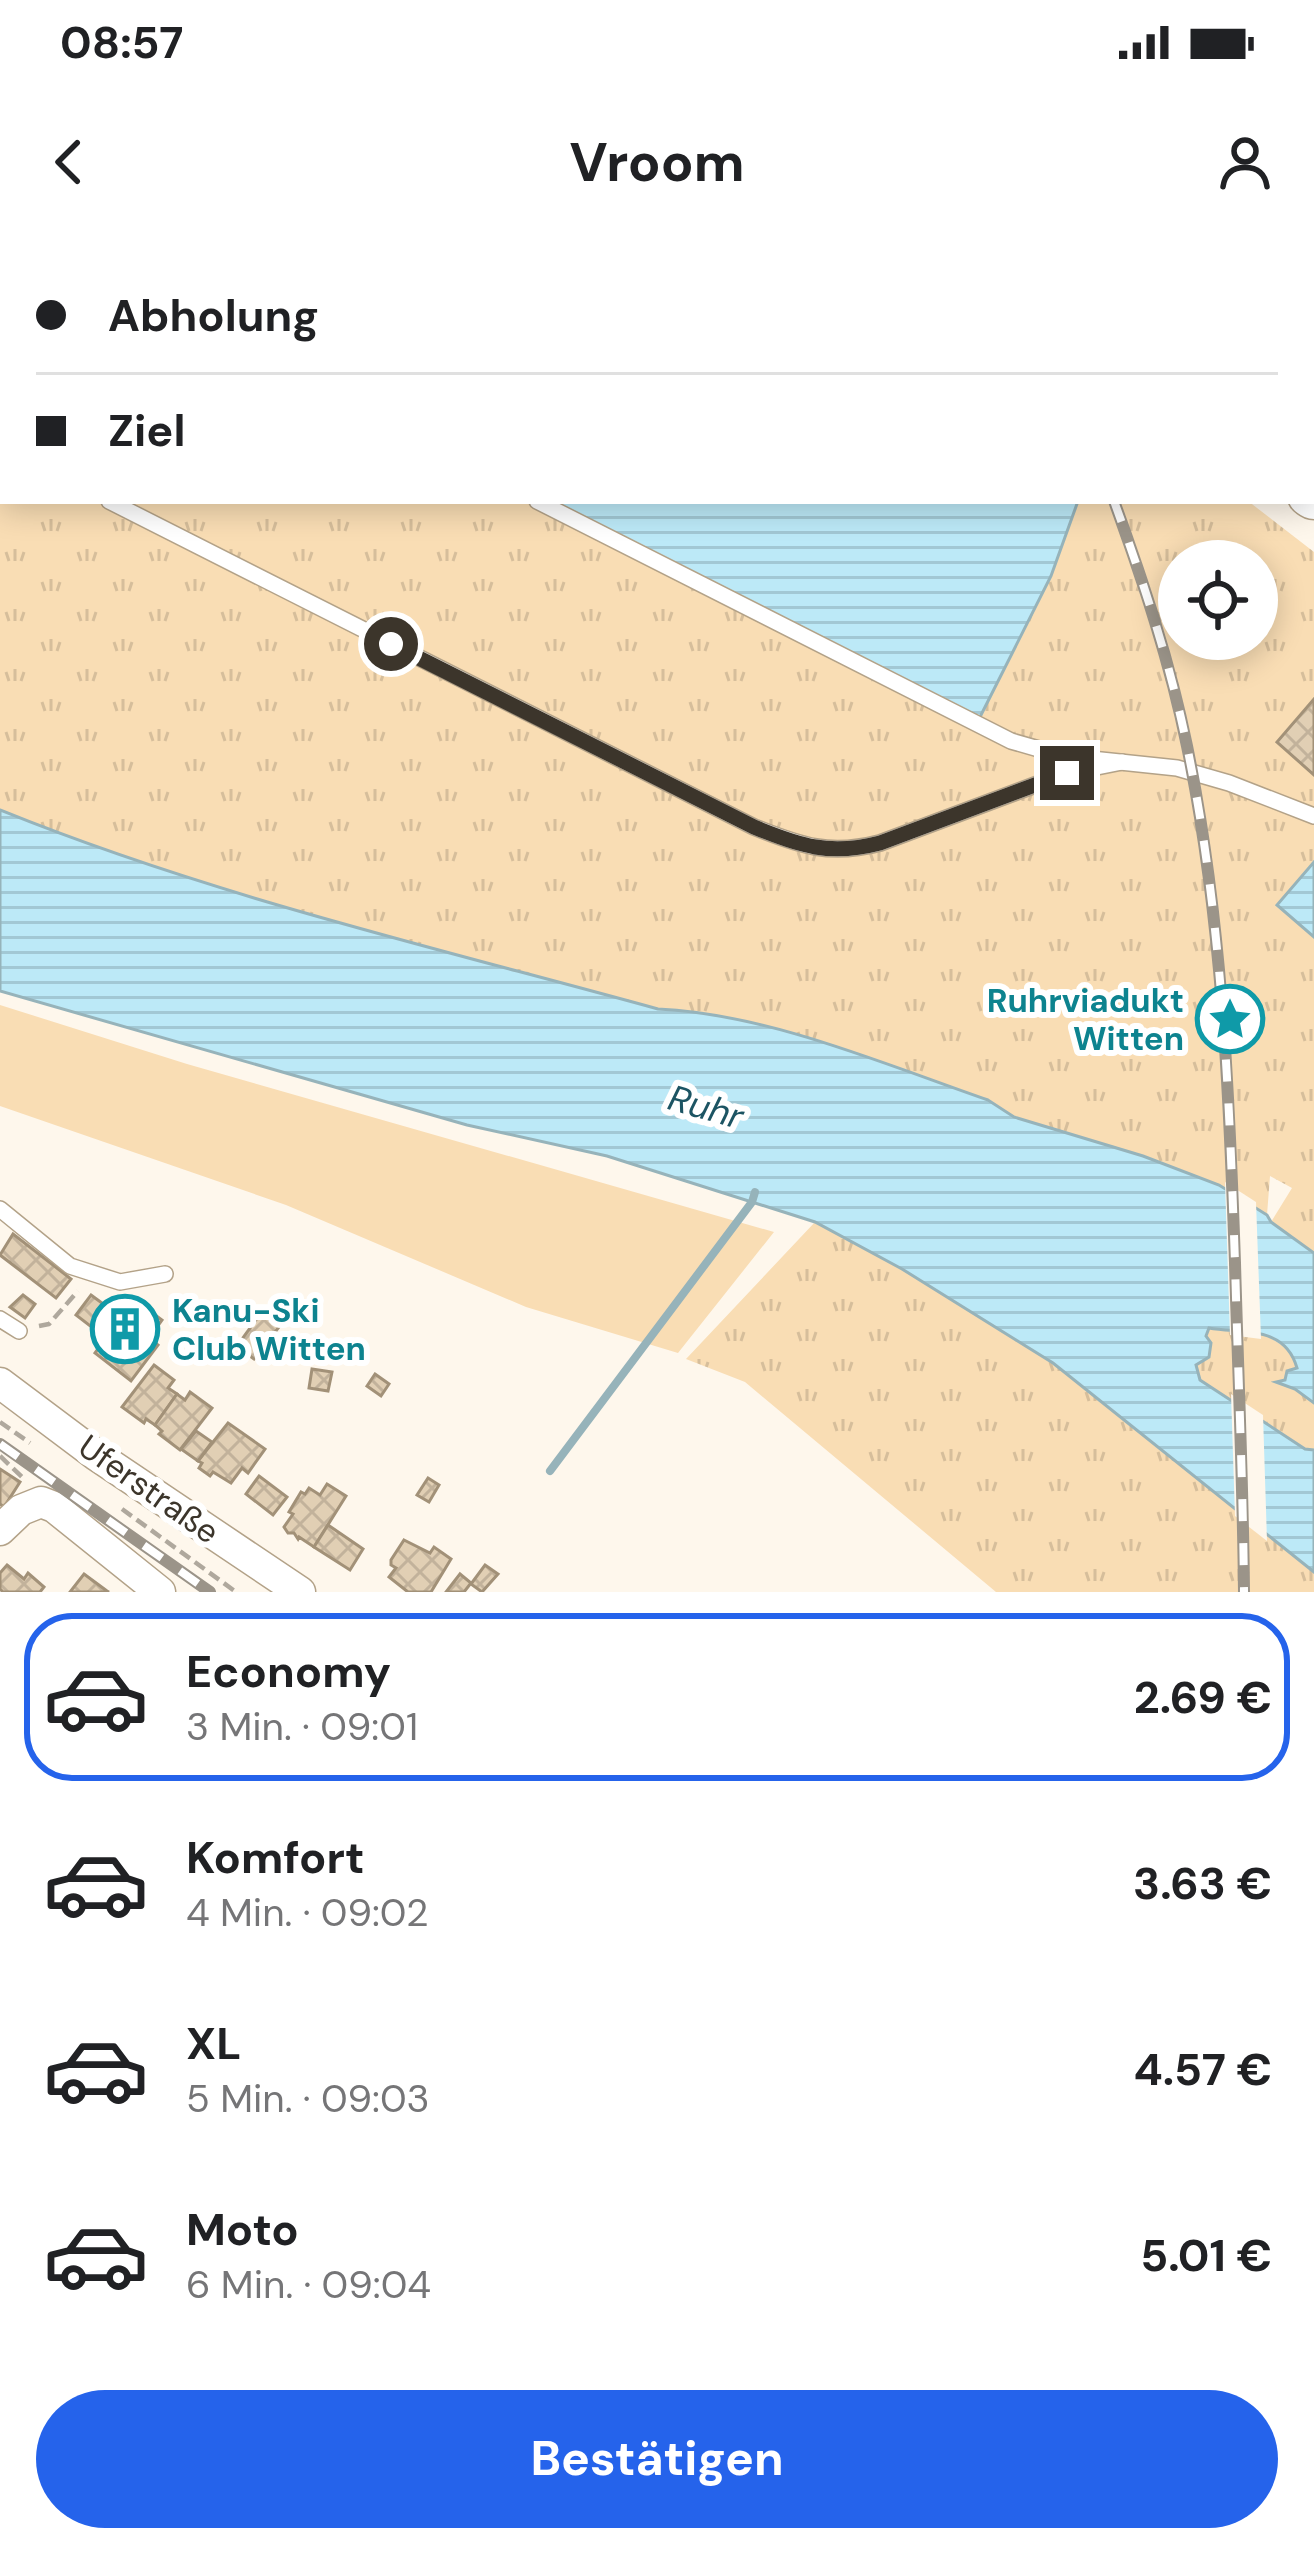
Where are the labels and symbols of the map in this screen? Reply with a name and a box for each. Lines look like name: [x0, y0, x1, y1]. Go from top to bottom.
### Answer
route start: [364, 617, 418, 671]
route end: [1040, 746, 1094, 800]
place label: Ruhrviadukt Witten: [987, 979, 1184, 1060]
place icon: Ruhrviadukt Witten: [1195, 984, 1265, 1054]
water label: Ruhr: [663, 1074, 751, 1141]
place label: Kanu-Ski Club Witten: [172, 1289, 366, 1370]
building icon: Kanu-Ski Club Witten: [90, 1294, 160, 1364]
street label: Uferstraße: [70, 1425, 228, 1553]

